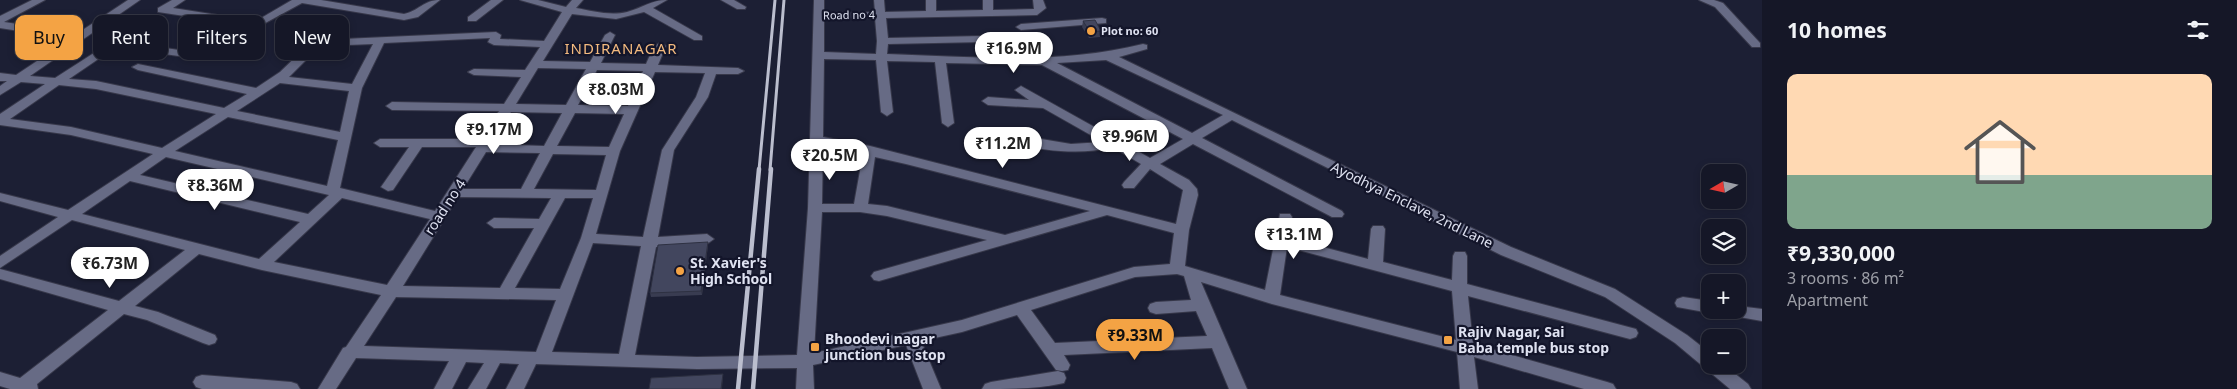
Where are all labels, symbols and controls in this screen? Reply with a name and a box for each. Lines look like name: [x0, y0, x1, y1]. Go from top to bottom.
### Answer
street label: Road no 4: [823, 7, 876, 22]
chip: Buy: [15, 15, 83, 60]
chip: Rent: [93, 15, 168, 60]
chip: Filters: [178, 15, 265, 60]
chip: New: [275, 15, 349, 60]
text: 10 homes: [1787, 16, 1887, 44]
icon: filters: [2184, 16, 2212, 44]
place label: Plot no: 60: [1101, 23, 1158, 38]
marker: Plot no: 60: [1085, 25, 1097, 37]
pin: ₹16.9M: [973, 32, 1055, 74]
text: ₹16.9M: [986, 37, 1042, 59]
district label: INDIRANAGAR: [565, 38, 677, 58]
pin: ₹8.03M: [575, 72, 657, 115]
text: ₹8.03M: [588, 78, 644, 100]
icon: home: [1955, 107, 2045, 197]
pin: ₹9.17M: [453, 112, 535, 155]
text: ₹9.17M: [466, 118, 522, 140]
pin: ₹9.96M: [1089, 120, 1171, 162]
text: ₹9.96M: [1102, 125, 1158, 147]
pin: ₹11.2M: [962, 126, 1044, 169]
text: ₹11.2M: [975, 132, 1031, 154]
pin: ₹20.5M: [789, 138, 871, 181]
text: ₹20.5M: [802, 144, 858, 166]
street label: Ayodhya Enclave, 2nd Lane: [1328, 157, 1497, 252]
north arrow: [1701, 164, 1746, 209]
map controls: [1701, 164, 1746, 374]
pin: ₹8.36M: [174, 168, 256, 211]
text: ₹8.36M: [187, 174, 243, 196]
street label: road no 4: [419, 175, 470, 238]
pin: ₹13.1M: [1253, 218, 1335, 260]
button: layers: [1701, 219, 1746, 264]
text: ₹13.1M: [1266, 223, 1322, 245]
text: ₹9,330,000: [1787, 239, 1895, 267]
pin: ₹6.73M: [69, 246, 151, 289]
text: ₹6.73M: [82, 252, 138, 274]
place label: St. Xavier's High School: [690, 253, 772, 288]
marker: St. Xavier's High School: [674, 265, 686, 277]
text: 3 rooms · 86 m²: [1787, 267, 1904, 289]
button: +: [1701, 274, 1746, 319]
text: Apartment: [1787, 289, 1868, 311]
pin: ₹9.33M: [1094, 318, 1176, 361]
place label: Rajiv Nagar, Sai Baba temple bus stop: [1458, 322, 1609, 357]
text: ₹9.33M: [1107, 324, 1163, 346]
place label: Bhoodevi nagar junction bus stop: [824, 329, 946, 364]
button: −: [1701, 329, 1746, 374]
marker: Rajiv Nagar, Sai Baba temple bus stop: [1442, 334, 1454, 346]
marker: Bhoodevi nagar junction bus stop: [809, 341, 821, 353]

